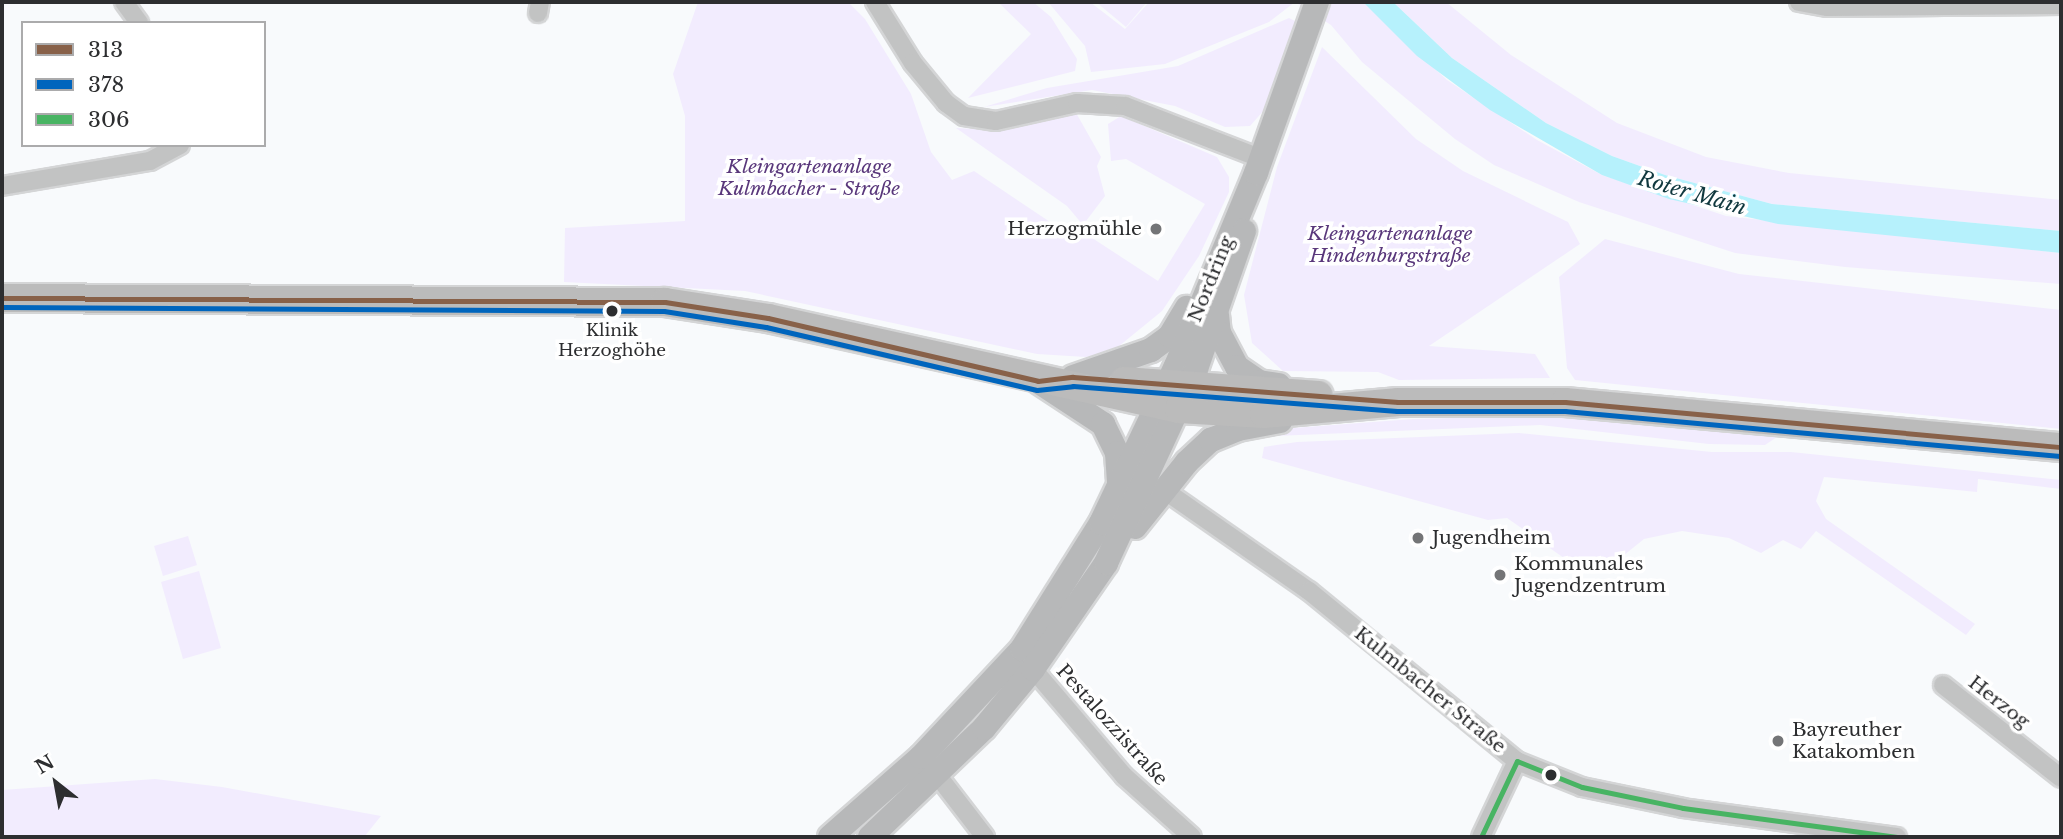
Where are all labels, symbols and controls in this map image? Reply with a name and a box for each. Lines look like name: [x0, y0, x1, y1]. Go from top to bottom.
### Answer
legend: [21, 21, 266, 147]
text: 313: [88, 37, 123, 63]
text: 378: [88, 72, 124, 98]
text: 306: [88, 107, 129, 133]
park label: Kleingartenanlage Kulmbacher - Straße: [718, 156, 900, 200]
water label: Roter Main: [1635, 165, 1749, 221]
place label: Herzogmühle: [1007, 218, 1142, 240]
marker: Herzogmühle: [1148, 221, 1164, 237]
park label: Kleingartenanlage Hindenburgstraße: [1308, 223, 1472, 267]
street label: Nordring: [1183, 233, 1239, 325]
marker: Klinik Herzoghöhe: [605, 304, 619, 318]
place label: Klinik Herzoghöhe: [558, 321, 666, 361]
place label: Jugendheim: [1432, 527, 1551, 549]
marker: Jugendheim: [1410, 530, 1426, 546]
place label: Kommunales Jugendzentrum: [1514, 553, 1666, 597]
marker: Kommunales Jugendzentrum: [1492, 567, 1508, 583]
street label: Kulmbacher Straße: [1350, 622, 1510, 758]
street label: Pestalozzistraße: [1052, 660, 1172, 790]
street label: Herzog: [1964, 671, 2034, 733]
place label: Bayreuther Katakomben: [1792, 719, 1915, 763]
marker: Bayreuther Katakomben: [1770, 733, 1786, 749]
north arrow: [21, 748, 91, 818]
text: N: [31, 750, 59, 779]
unlabelled marker: [1544, 768, 1558, 782]

